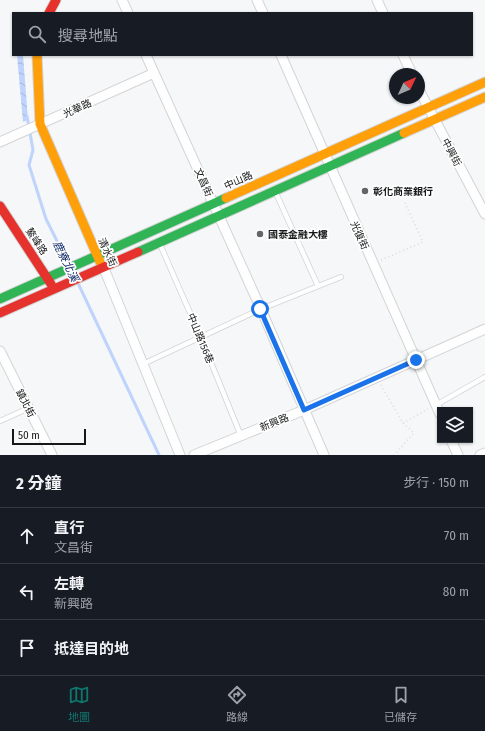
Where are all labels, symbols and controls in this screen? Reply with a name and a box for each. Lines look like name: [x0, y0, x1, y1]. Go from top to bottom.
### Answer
search box: [12, 12, 473, 56]
icon: search: [26, 23, 48, 45]
text: 搜尋地點: [58, 27, 118, 45]
north arrow: [389, 68, 425, 104]
street label: 光華路: [61, 97, 94, 120]
street label: 中興街: [439, 136, 463, 169]
street label: 文昌街: [192, 166, 215, 199]
street label: 中山路: [222, 169, 255, 192]
marker: 彰化商業銀行: [360, 186, 370, 196]
place label: 彰化商業銀行: [373, 186, 433, 198]
street label: 光復街: [348, 219, 371, 252]
street label: 鰲峰路: [23, 226, 50, 257]
marker: 國泰金融大樓: [255, 229, 265, 239]
place label: 國泰金融大樓: [268, 229, 328, 241]
street label: 清水街: [95, 236, 119, 269]
water label: 鹿寮北溪: [50, 239, 82, 286]
route start: [251, 300, 269, 318]
street label: 中山路156巷: [184, 311, 216, 365]
route end: [407, 351, 425, 369]
street label: 鎮北街: [13, 387, 37, 420]
map controls: [437, 407, 473, 443]
button: layers: [437, 407, 473, 443]
street label: 新興路: [258, 412, 291, 434]
scale bar: [12, 427, 86, 446]
text: 50 m: [18, 429, 40, 442]
text: 2 分鐘: [16, 473, 61, 494]
text: 步行 · 150 m: [403, 475, 469, 490]
text: 直行: [54, 519, 84, 537]
icon: ahead: [16, 525, 38, 547]
text: 70 m: [444, 528, 469, 543]
text: 文昌街: [54, 540, 93, 555]
text: 左轉: [54, 575, 84, 593]
icon: left: [16, 581, 38, 603]
text: 80 m: [443, 584, 469, 599]
text: 新興路: [54, 596, 93, 611]
icon: arrive: [16, 637, 38, 659]
text: 抵達目的地: [54, 640, 129, 658]
tab: 地圖: [68, 684, 90, 724]
tab: 路線: [226, 684, 248, 724]
tab: 已儲存: [384, 684, 417, 724]

